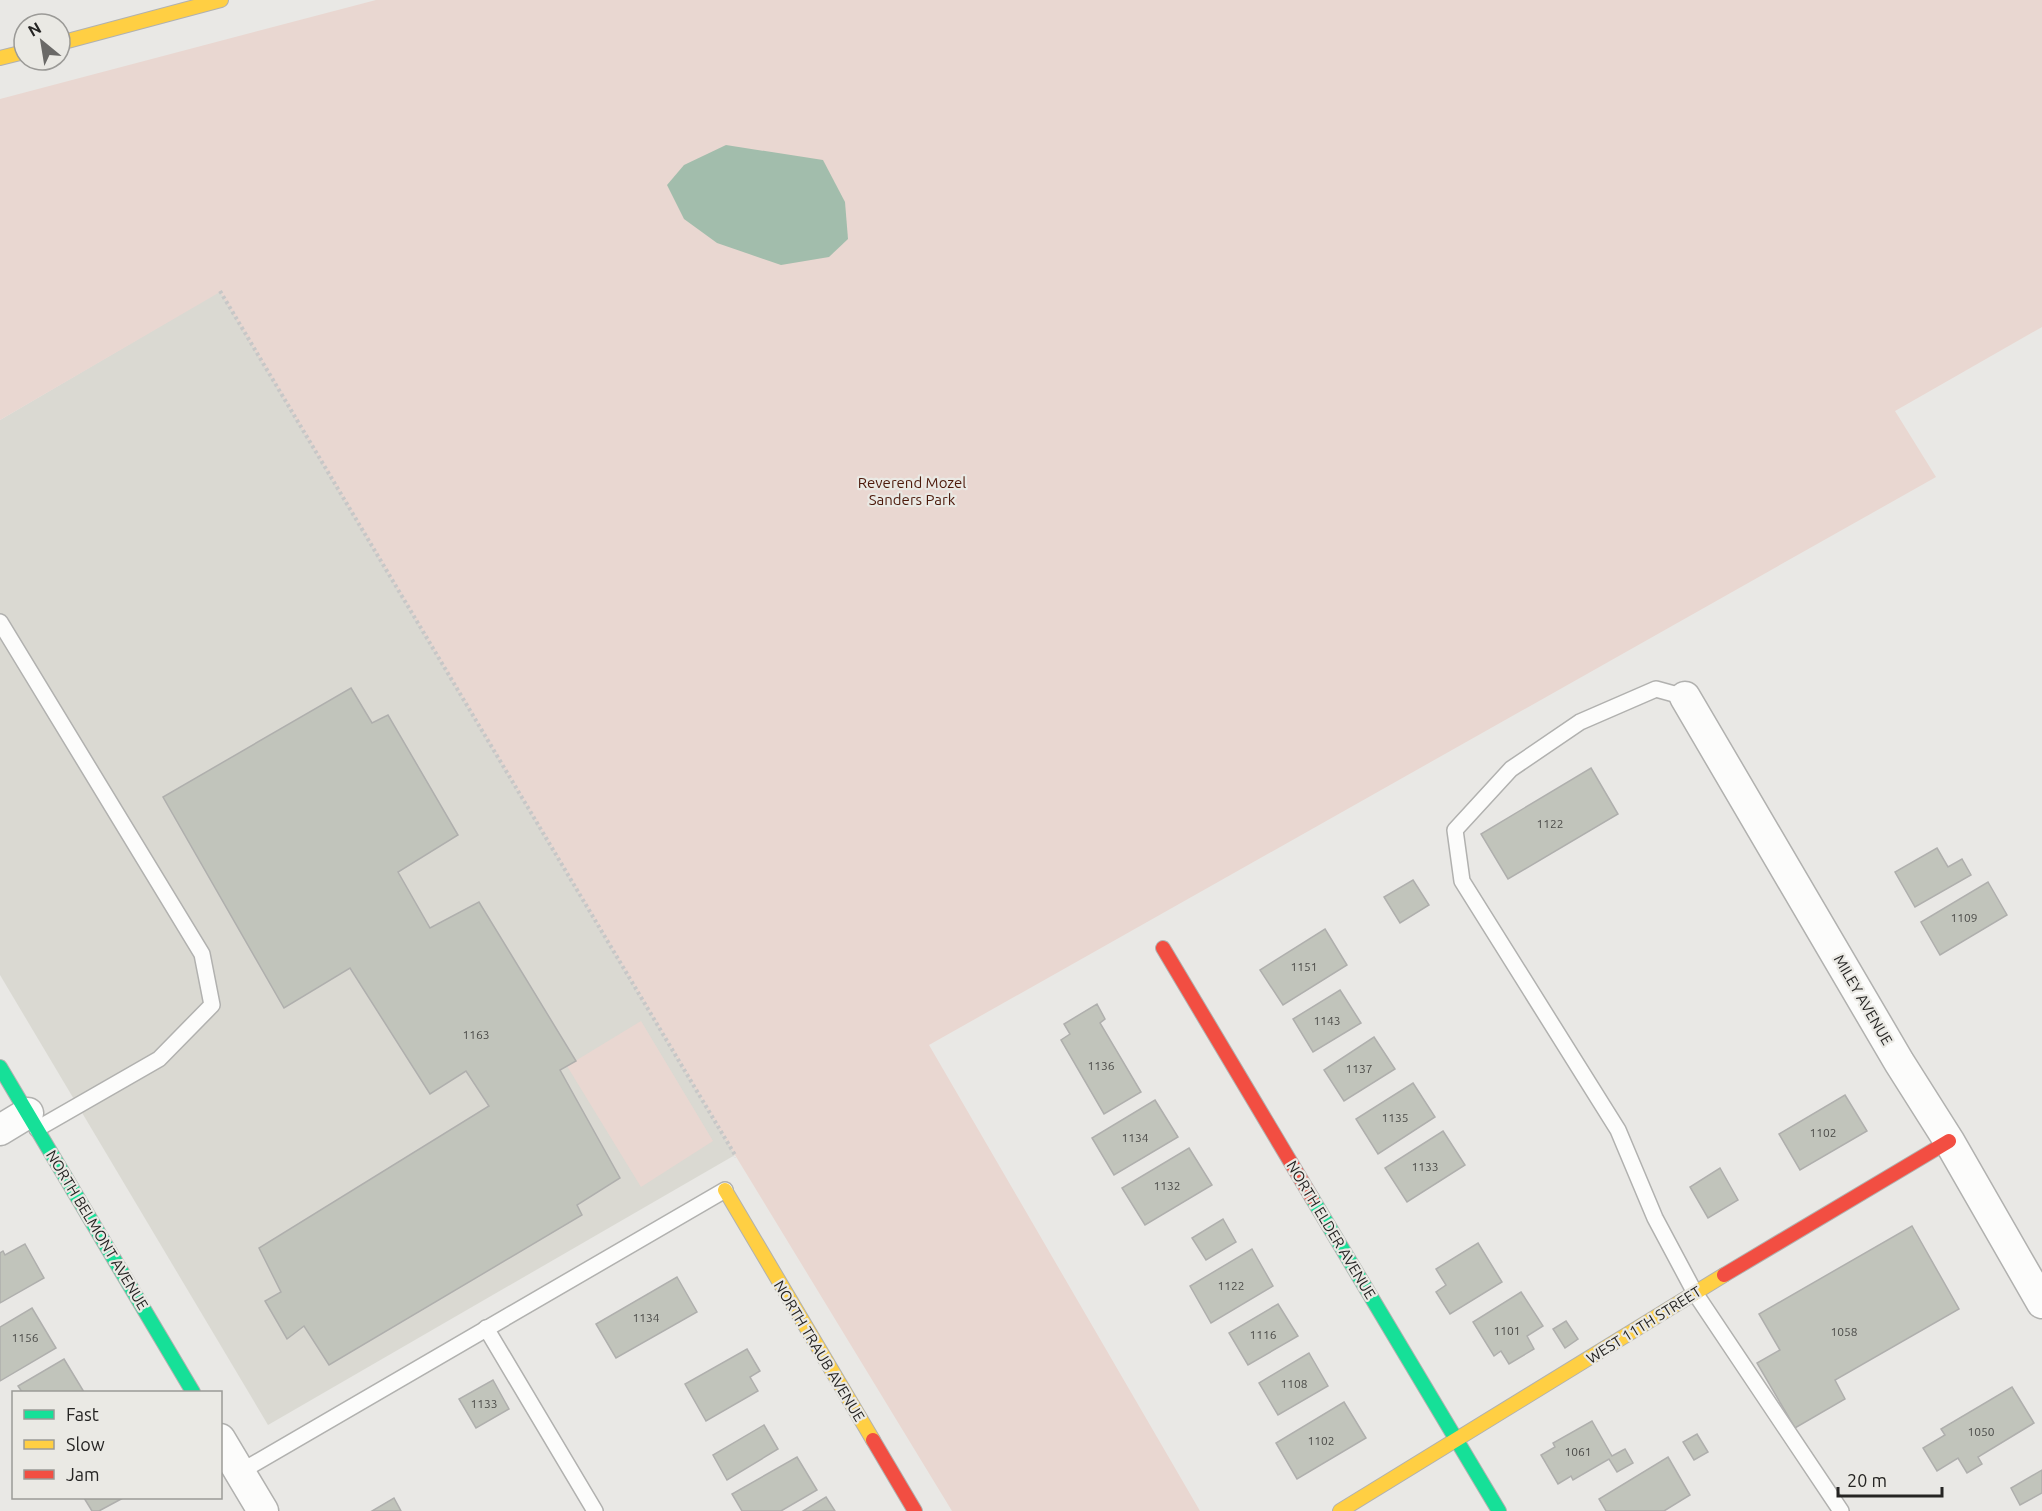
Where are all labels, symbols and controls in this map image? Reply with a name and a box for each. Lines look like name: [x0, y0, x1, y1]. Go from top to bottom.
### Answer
north arrow: [12, 12, 72, 72]
text: N: [25, 18, 44, 40]
park label: Reverend Mozel Sanders Park: [858, 474, 966, 508]
house number: 1122: [1536, 817, 1564, 830]
house number: 1109: [1950, 911, 1978, 924]
street label: MILEY AVENUE: [1831, 952, 1896, 1048]
house number: 1151: [1290, 960, 1318, 973]
house number: 1143: [1313, 1014, 1341, 1027]
house number: 1163: [462, 1028, 490, 1041]
house number: 1136: [1087, 1059, 1115, 1072]
house number: 1137: [1345, 1062, 1373, 1075]
house number: 1135: [1381, 1111, 1409, 1124]
house number: 1102: [1809, 1126, 1837, 1139]
house number: 1134: [1121, 1131, 1149, 1144]
street label: NORTH BELMONT AVENUE: [43, 1147, 152, 1313]
street label: NORTH ELDER AVENUE: [1283, 1158, 1379, 1302]
house number: 1133: [1411, 1160, 1439, 1173]
house number: 1132: [1153, 1179, 1181, 1192]
street label: NORTH TRAUB AVENUE: [771, 1277, 868, 1424]
house number: 1122: [1217, 1279, 1245, 1292]
street label: WEST 11TH STREET: [1583, 1282, 1705, 1367]
house number: 1134: [632, 1311, 660, 1324]
house number: 1101: [1493, 1324, 1521, 1337]
house number: 1058: [1830, 1325, 1858, 1338]
house number: 1116: [1249, 1328, 1277, 1341]
house number: 1156: [11, 1331, 39, 1344]
house number: 1108: [1280, 1377, 1308, 1390]
legend: [12, 1391, 222, 1499]
house number: 1133: [470, 1397, 498, 1410]
text: Fast: [66, 1404, 99, 1424]
house number: 1050: [1967, 1425, 1995, 1438]
text: Slow: [66, 1434, 105, 1454]
house number: 1102: [1307, 1434, 1335, 1447]
house number: 1061: [1564, 1445, 1592, 1458]
scale bar: [1838, 1460, 1942, 1498]
text: Jam: [66, 1464, 100, 1484]
text: 20 m: [1847, 1470, 1887, 1490]

